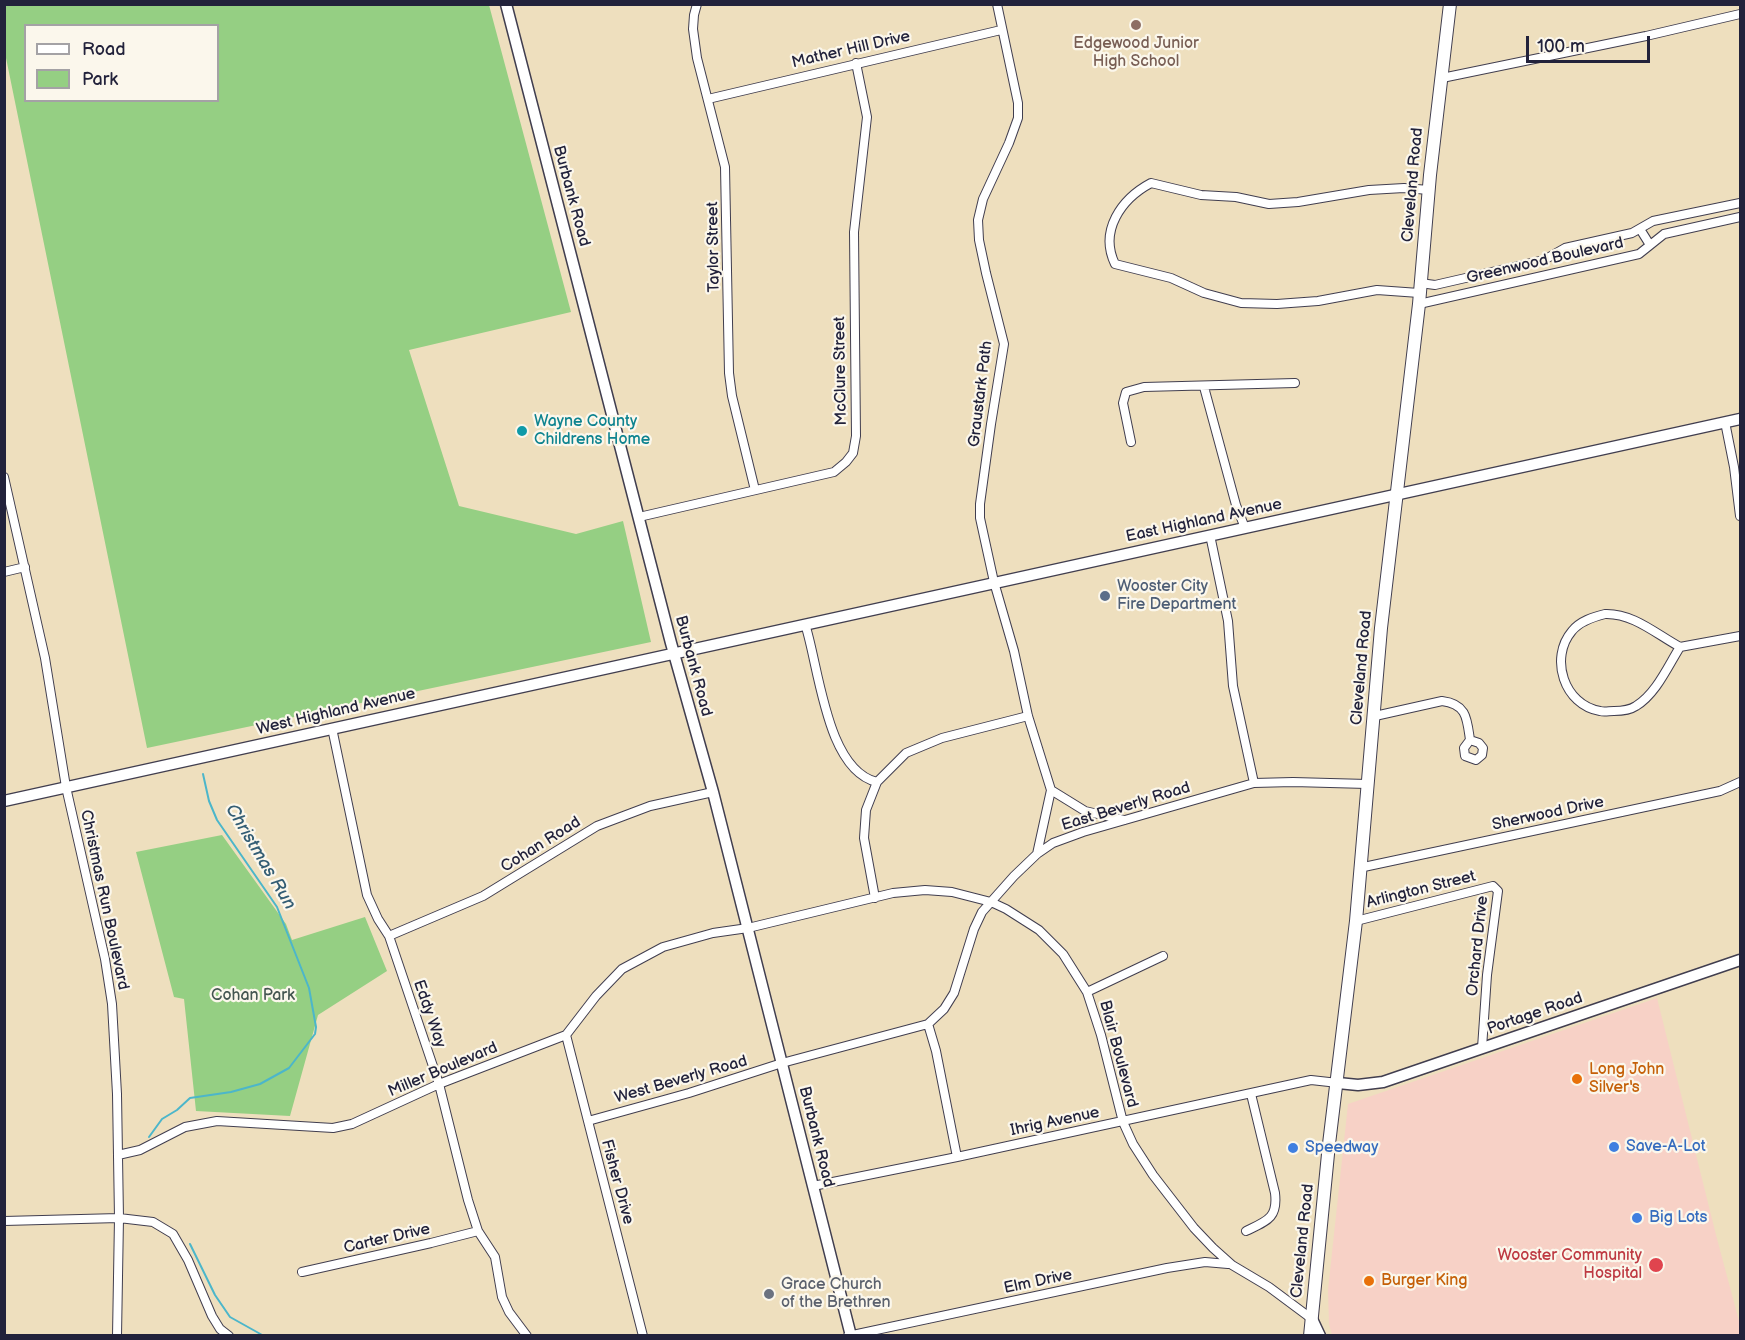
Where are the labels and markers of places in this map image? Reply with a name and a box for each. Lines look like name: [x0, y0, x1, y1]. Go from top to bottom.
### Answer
marker: Edgewood Junior High School: [1129, 18, 1143, 32]
place label: Edgewood Junior High School: [1073, 34, 1199, 72]
place label: Wayne County Childrens Home: [534, 412, 650, 450]
marker: Wayne County Childrens Home: [515, 424, 529, 438]
place label: Wooster City Fire Department: [1117, 577, 1236, 615]
marker: Wooster City Fire Department: [1098, 589, 1112, 603]
place label: Long John Silver's: [1589, 1060, 1664, 1098]
marker: Long John Silver's: [1570, 1072, 1584, 1086]
place label: Save-A-Lot: [1626, 1137, 1706, 1157]
place label: Speedway: [1305, 1138, 1378, 1158]
marker: Save-A-Lot: [1607, 1140, 1621, 1154]
marker: Speedway: [1286, 1141, 1300, 1155]
place label: Big Lots: [1649, 1208, 1708, 1228]
marker: Big Lots: [1630, 1211, 1644, 1225]
place label: Wooster Community Hospital: [1498, 1246, 1642, 1284]
marker: Wooster Community Hospital: [1647, 1256, 1665, 1274]
place label: Burger King: [1381, 1271, 1467, 1291]
marker: Burger King: [1362, 1274, 1376, 1288]
place label: Grace Church of the Brethren: [781, 1275, 890, 1313]
marker: Grace Church of the Brethren: [762, 1287, 776, 1301]

